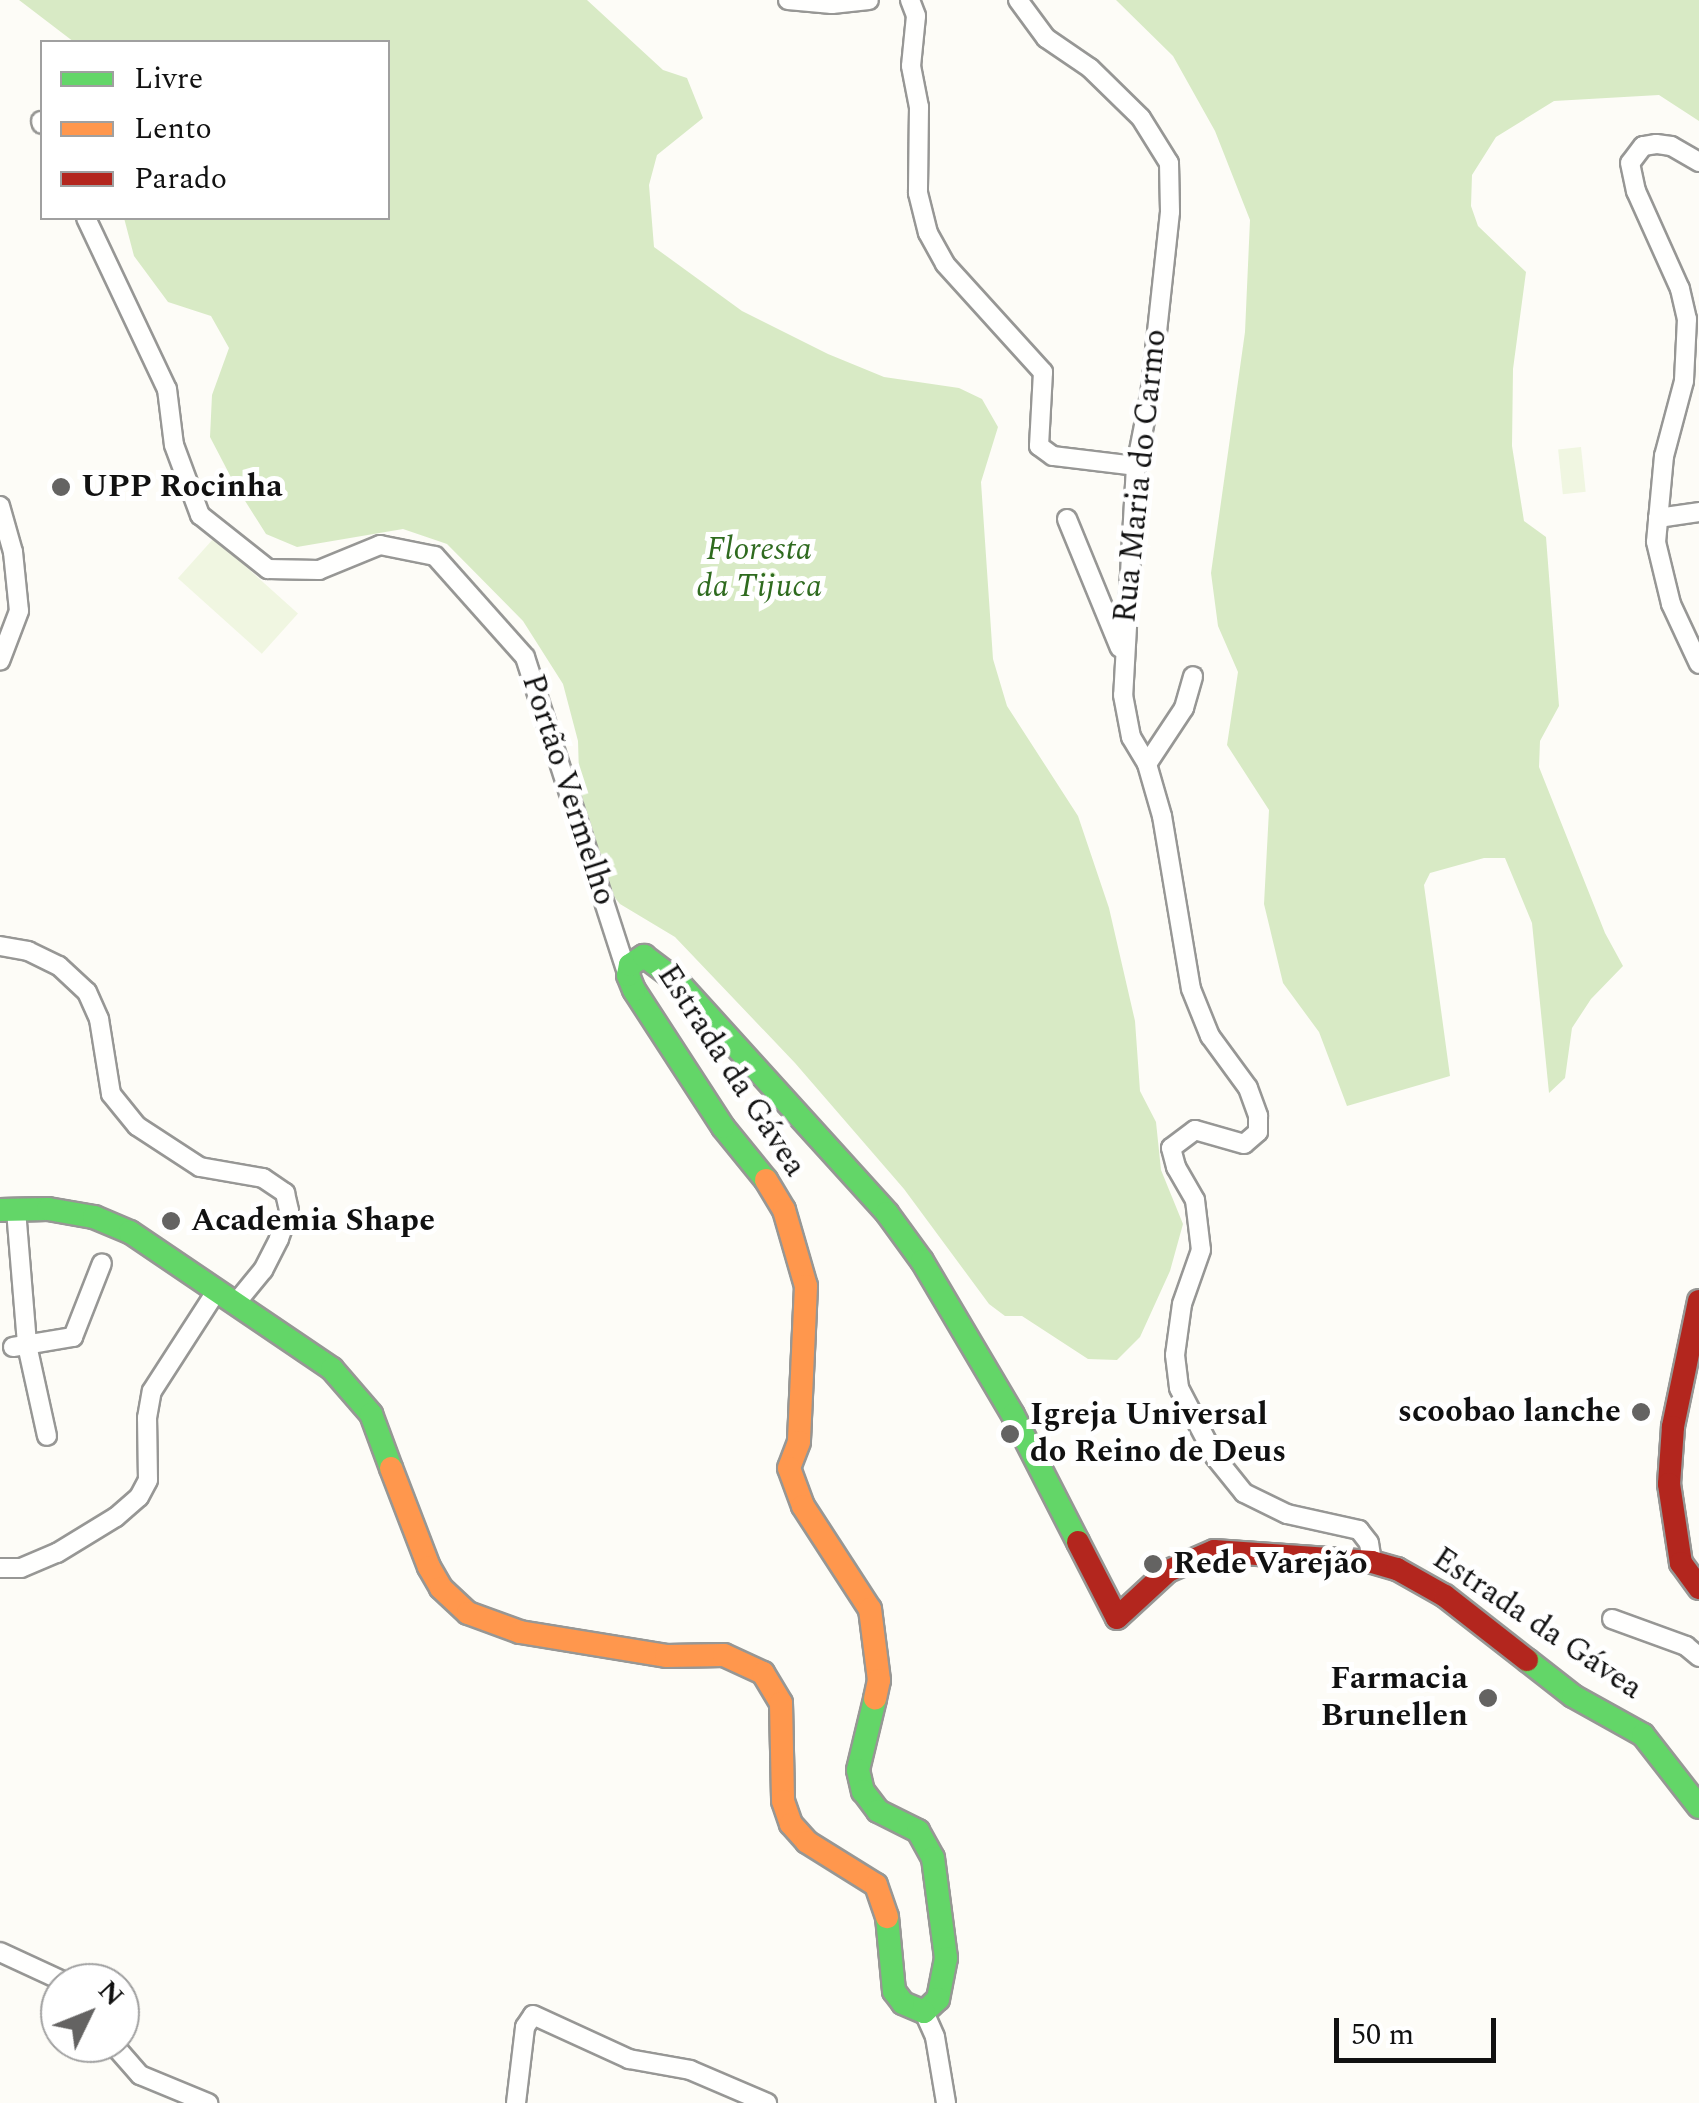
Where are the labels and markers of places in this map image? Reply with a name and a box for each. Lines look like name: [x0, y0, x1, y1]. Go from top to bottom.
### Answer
place label: UPP Rocinha: [81, 468, 283, 506]
marker: UPP Rocinha: [50, 476, 72, 498]
place label: Academia Shape: [191, 1202, 435, 1240]
marker: Academia Shape: [160, 1210, 182, 1232]
place label: scoobao lanche: [1398, 1393, 1621, 1431]
place label: Igreja Universal do Reino de Deus: [1030, 1397, 1286, 1472]
marker: scoobao lanche: [1630, 1401, 1652, 1423]
marker: Igreja Universal do Reino de Deus: [999, 1423, 1021, 1445]
place label: Rede Varejão: [1173, 1545, 1368, 1583]
marker: Rede Varejão: [1142, 1553, 1164, 1575]
place label: Farmacia Brunellen: [1321, 1661, 1468, 1736]
marker: Farmacia Brunellen: [1477, 1687, 1499, 1709]

